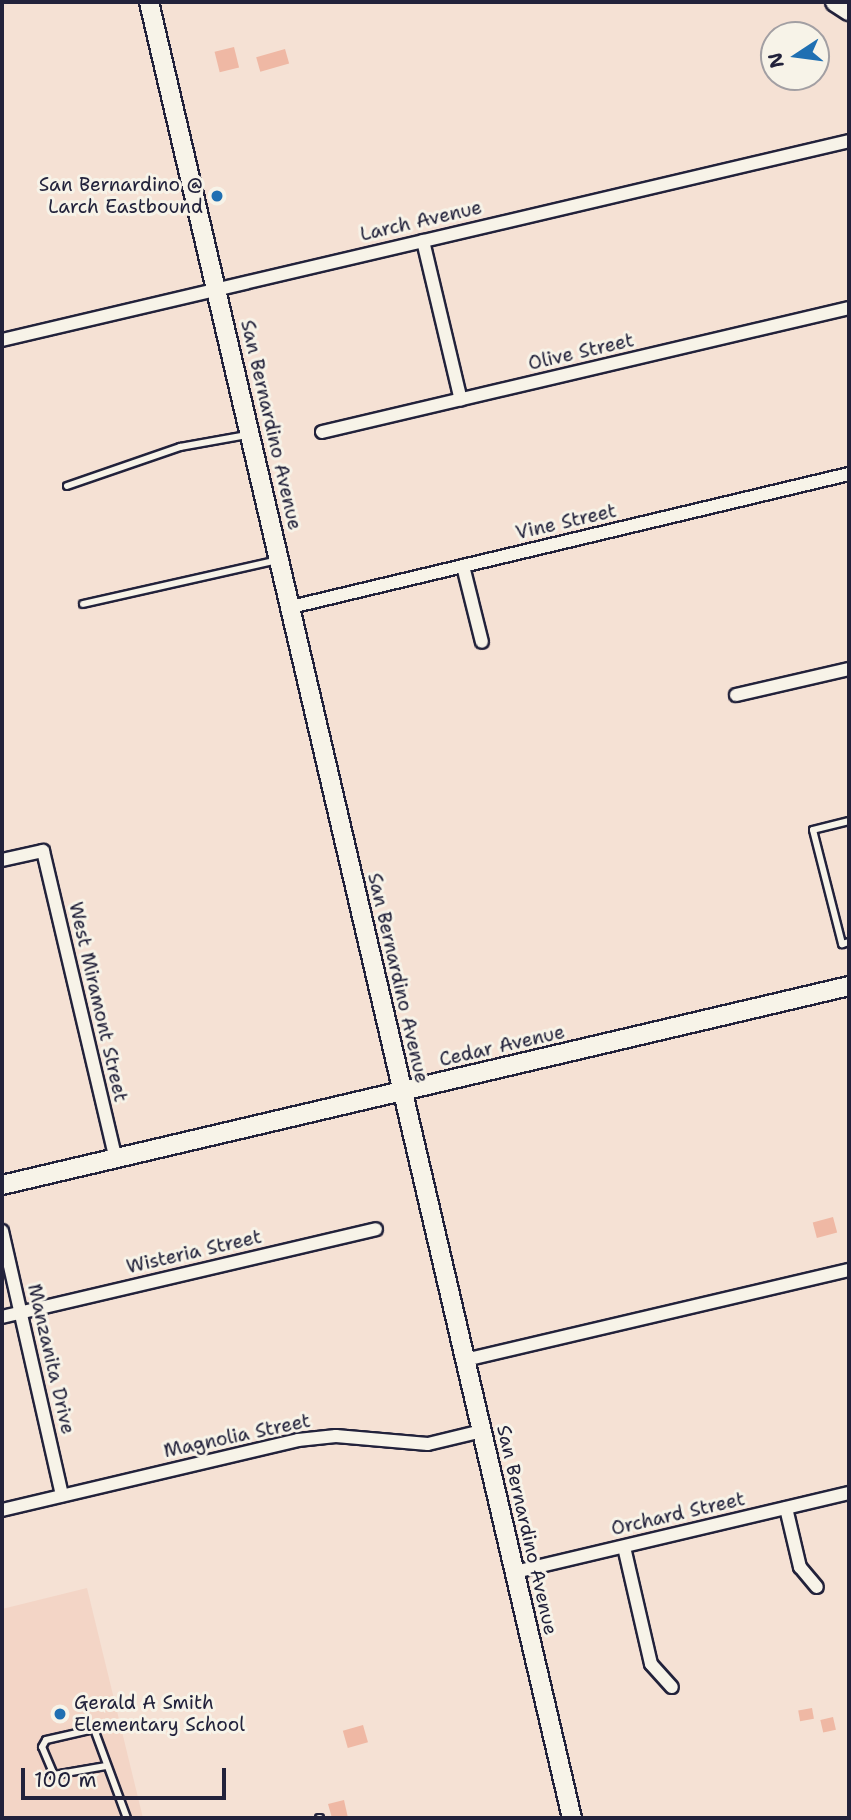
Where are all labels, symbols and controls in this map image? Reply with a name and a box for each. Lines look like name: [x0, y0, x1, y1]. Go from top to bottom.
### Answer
north arrow: [760, 21, 830, 91]
text: N: [762, 50, 790, 71]
place label: San Bernardino @ Larch Eastbound: [39, 174, 203, 218]
marker: San Bernardino @ Larch Eastbound: [209, 188, 225, 204]
street label: Larch Avenue: [358, 196, 484, 246]
street label: San Bernardino Avenue: [236, 318, 306, 532]
street label: Olive Street: [526, 329, 636, 375]
street label: Vine Street: [513, 499, 619, 545]
street label: San Bernardino Avenue: [363, 871, 433, 1085]
street label: West Miramont Street: [64, 900, 132, 1104]
street label: Cedar Avenue: [437, 1021, 567, 1071]
street label: Wisteria Street: [124, 1225, 264, 1279]
street label: Manzanita Drive: [23, 1282, 79, 1436]
street label: Magnolia Street: [162, 1409, 312, 1463]
street label: San Bernardino Avenue: [492, 1423, 562, 1637]
street label: Orchard Street: [609, 1488, 747, 1540]
place label: Gerald A Smith Elementary School: [74, 1692, 245, 1736]
marker: Gerald A Smith Elementary School: [52, 1706, 68, 1722]
scale bar: [24, 1754, 229, 1798]
text: 100 m: [34, 1766, 97, 1794]

